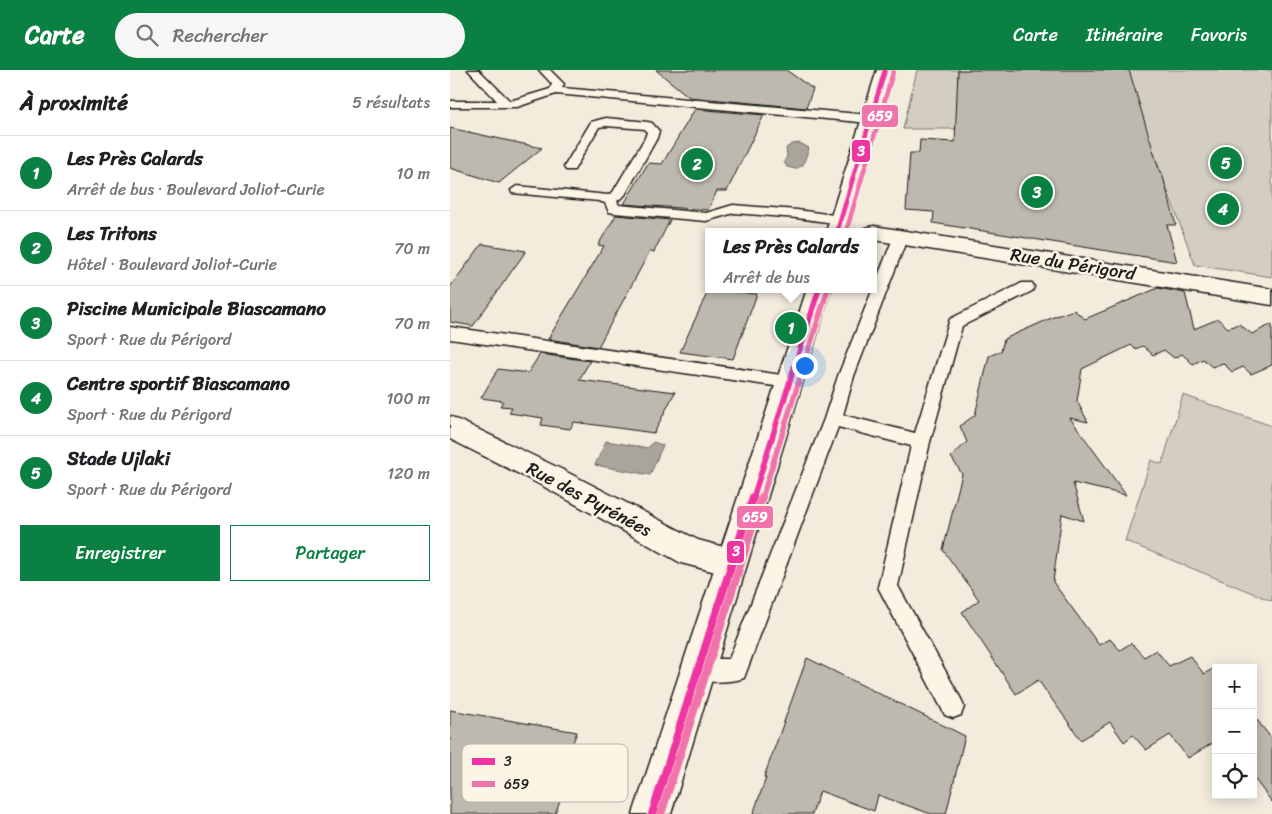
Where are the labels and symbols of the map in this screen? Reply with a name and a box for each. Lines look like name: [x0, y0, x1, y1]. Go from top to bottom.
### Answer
line badge: 659: [861, 104, 899, 128]
text: 659: [866, 104, 893, 129]
line badge: 3: [851, 139, 871, 163]
text: 3: [856, 139, 865, 164]
pin: 5: [1210, 144, 1242, 182]
pin: 2: [681, 145, 713, 183]
pin: 3: [1021, 173, 1053, 211]
pin: 4: [1207, 190, 1239, 228]
street label: Rue du Périgord: [1008, 238, 1139, 290]
pin: 1: [775, 309, 807, 347]
your location: [792, 353, 818, 379]
street label: Rue des Pyrénées: [521, 452, 658, 546]
line badge: 659: [736, 505, 774, 529]
text: 659: [741, 505, 768, 530]
text: 3: [731, 539, 740, 564]
line badge: 3: [726, 540, 745, 564]
legend: [462, 744, 628, 802]
text: 3: [504, 749, 512, 774]
text: 659: [504, 772, 530, 797]

